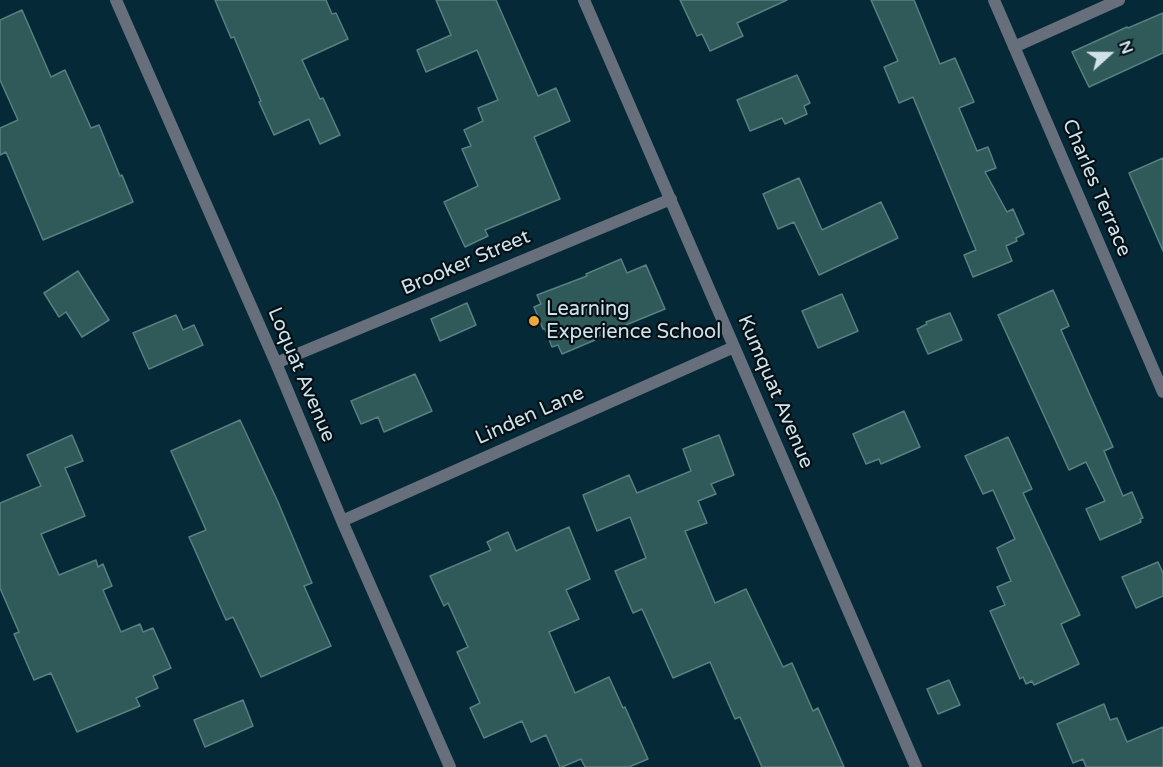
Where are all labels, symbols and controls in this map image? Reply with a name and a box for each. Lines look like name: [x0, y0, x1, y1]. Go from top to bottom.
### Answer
north arrow: [1079, 24, 1139, 84]
text: N: [1114, 38, 1137, 57]
street label: Charles Terrace: [1056, 116, 1136, 260]
street label: Brooker Street: [398, 225, 534, 301]
place label: Learning Experience School: [546, 298, 721, 345]
street label: Loquat Avenue: [262, 304, 340, 446]
street label: Kumquat Avenue: [732, 312, 818, 472]
marker: Learning Experience School: [527, 314, 541, 328]
street label: Linden Lane: [472, 381, 588, 451]

